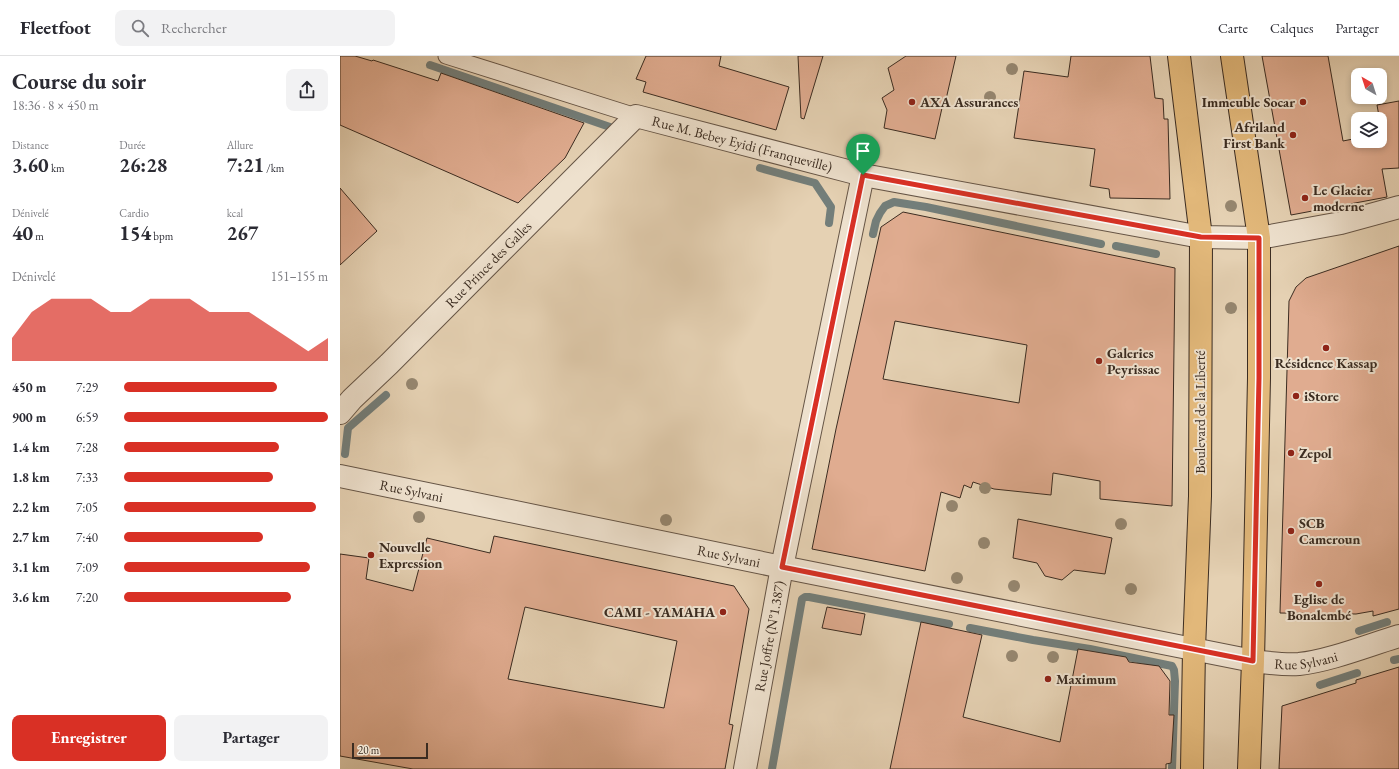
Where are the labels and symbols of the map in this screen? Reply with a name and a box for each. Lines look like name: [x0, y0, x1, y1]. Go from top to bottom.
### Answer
north arrow: [1351, 68, 1387, 104]
place label: AXA Assurances: [919, 93, 1018, 111]
place label: Immeuble Socar: [1202, 93, 1295, 111]
marker: AXA Assurances: [907, 97, 917, 107]
marker: Immeuble Socar: [1298, 97, 1308, 107]
street label: Rue M. Bebey Eyidi (Franqueville): [650, 112, 834, 176]
place label: Afriland First Bank: [1223, 118, 1285, 152]
marker: Afriland First Bank: [1288, 130, 1298, 140]
pin: [846, 134, 880, 175]
place label: Le Glacier moderne: [1313, 181, 1372, 215]
marker: Le Glacier moderne: [1300, 193, 1310, 203]
street label: Rue Prince des Galles: [441, 217, 536, 311]
marker: Résidence Kassap: [1321, 343, 1331, 353]
place label: Galeries Peyrissac: [1107, 344, 1160, 378]
street label: Boulevard de la Liberté: [1191, 350, 1209, 474]
place label: Résidence Kassap: [1275, 354, 1378, 372]
marker: Galeries Peyrissac: [1094, 356, 1104, 366]
place label: iStore: [1304, 387, 1339, 405]
marker: iStore: [1291, 391, 1301, 401]
place label: Zepol: [1299, 444, 1332, 462]
marker: Zepol: [1286, 448, 1296, 458]
street label: Rue Sylvani: [378, 475, 445, 506]
place label: SCB Cameroun: [1299, 514, 1360, 548]
marker: SCB Cameroun: [1286, 526, 1296, 536]
place label: Nouvelle Expression: [379, 538, 443, 572]
street label: Rue Sylvani: [696, 541, 763, 571]
marker: Nouvelle Expression: [366, 550, 376, 560]
street label: Rue Joffre (N°1.387): [750, 579, 788, 693]
marker: Eglise de Bonalembé: [1314, 579, 1324, 589]
place label: Eglise de Bonalembé: [1287, 590, 1351, 624]
place label: CAMI - YAMAHA: [604, 603, 716, 621]
marker: CAMI - YAMAHA: [718, 607, 728, 617]
street label: Rue Sylvani: [1274, 647, 1340, 673]
place label: Maximum: [1056, 670, 1117, 688]
marker: Maximum: [1043, 674, 1053, 684]
scale bar: [352, 741, 428, 760]

